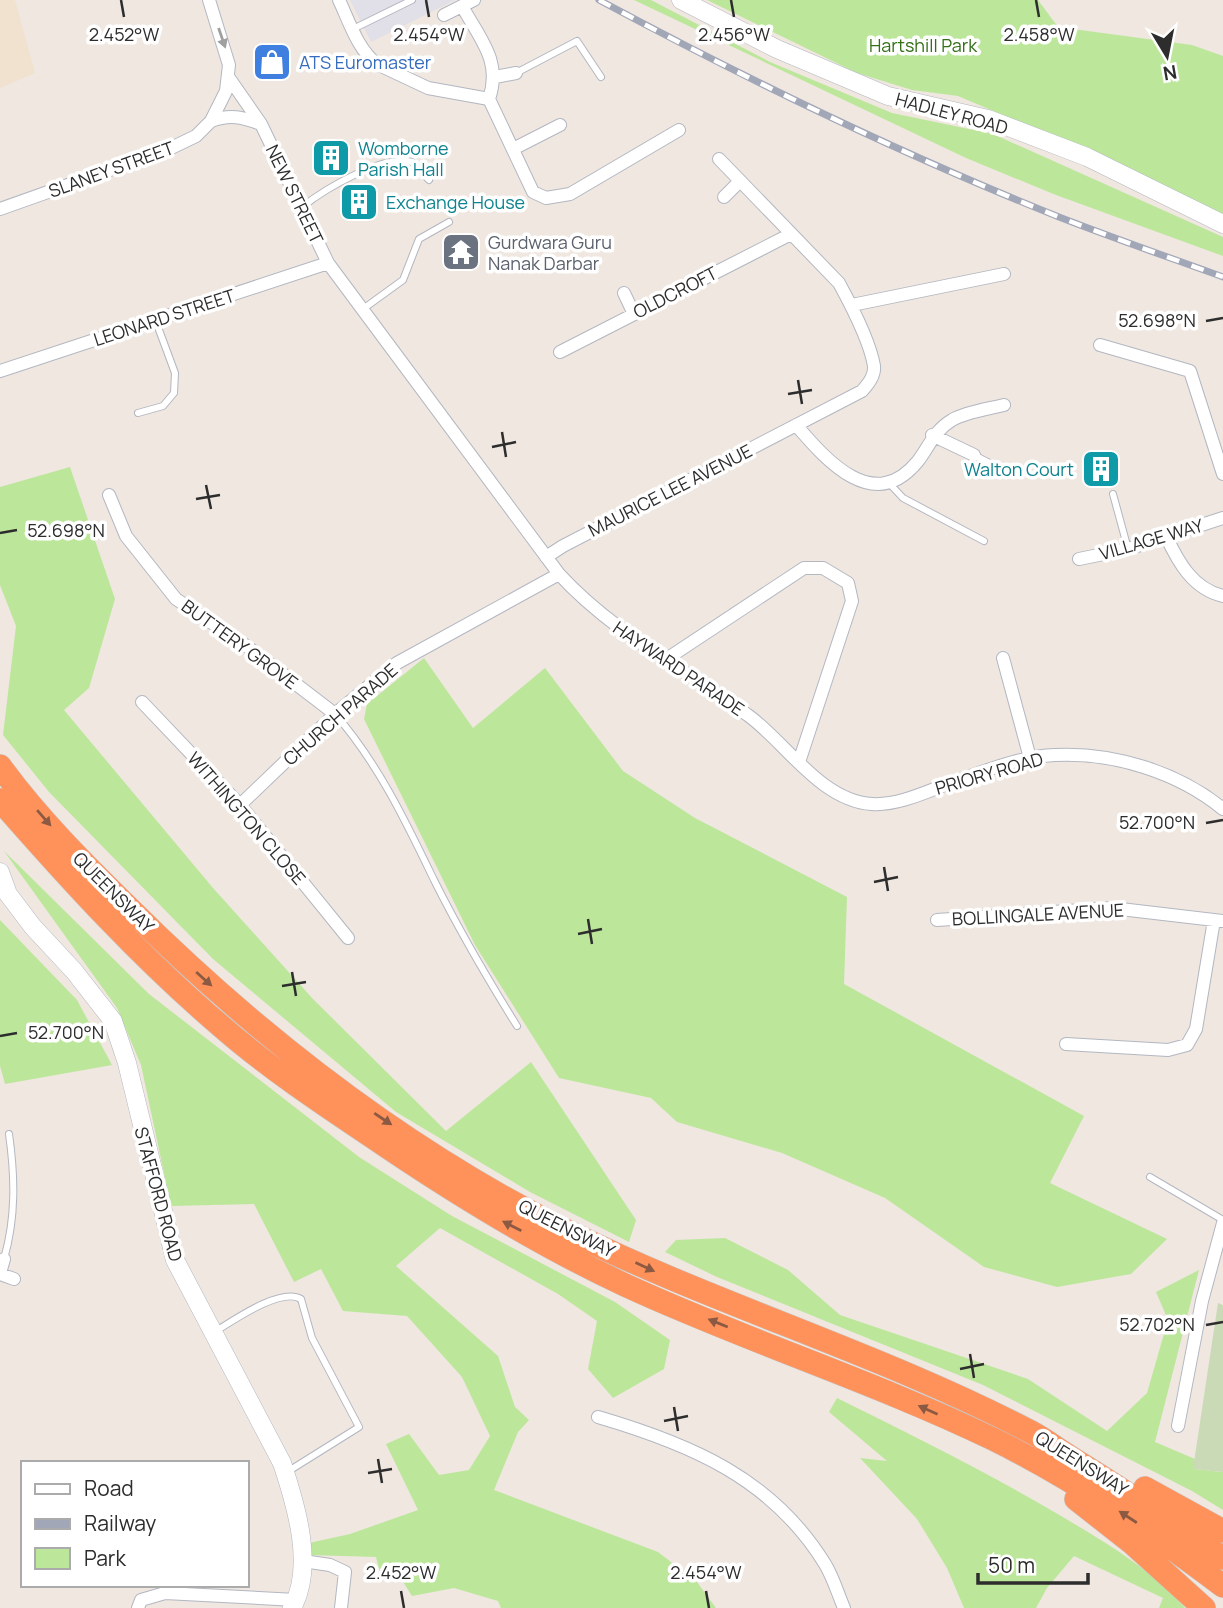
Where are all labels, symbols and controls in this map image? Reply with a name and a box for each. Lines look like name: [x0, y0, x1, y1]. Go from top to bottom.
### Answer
north arrow: [1132, 21, 1202, 91]
text: 2.452°W: [89, 22, 159, 46]
text: 2.454°W: [393, 22, 465, 46]
text: 2.456°W: [698, 22, 770, 46]
text: 2.458°W: [1003, 22, 1075, 46]
one-way arrow: [217, 28, 228, 49]
park label: Hartshill Park: [869, 33, 978, 57]
shop icon: ATS Euromaster: [251, 41, 293, 83]
place label: ATS Euromaster: [299, 50, 432, 74]
text: N: [1161, 59, 1179, 87]
street label: HADLEY ROAD: [893, 86, 1011, 140]
street label: SLANEY STREET: [45, 135, 177, 203]
place label: Womborne Parish Hall: [358, 136, 449, 181]
building icon: Womborne Parish Hall: [310, 137, 352, 179]
street label: NEW STREET: [261, 140, 329, 248]
building icon: Exchange House: [338, 181, 380, 223]
place label: Exchange House: [386, 190, 525, 214]
place label: Gurdwara Guru Nanak Darbar: [488, 230, 612, 275]
temple icon: Gurdwara Guru Nanak Darbar: [440, 231, 482, 273]
street label: OLDCROFT: [629, 260, 721, 323]
street label: LEONARD STREET: [90, 283, 238, 351]
text: 52.698°N: [1118, 308, 1196, 332]
street label: MAURICE LEE AVENUE: [584, 438, 756, 542]
building icon: Walton Court: [1080, 448, 1122, 490]
place label: Walton Court: [964, 457, 1074, 481]
street label: VILLAGE WAY: [1096, 512, 1207, 565]
text: 52.698°N: [27, 518, 105, 542]
street label: BUTTERY GROVE: [177, 594, 303, 694]
street label: HAYWARD PARADE: [609, 615, 749, 721]
street label: CHURCH PARADE: [278, 658, 402, 770]
street label: WITHINGTON CLOSE: [183, 746, 311, 890]
street label: PRIORY ROAD: [932, 746, 1046, 800]
one-way arrow: [36, 809, 51, 826]
text: 52.700°N: [1119, 810, 1195, 834]
street label: QUEENSWAY: [68, 846, 160, 938]
street label: BOLLINGALE AVENUE: [951, 898, 1125, 930]
one-way arrow: [195, 971, 213, 987]
text: 52.700°N: [28, 1020, 104, 1044]
one-way arrow: [374, 1112, 392, 1126]
street label: STAFFORD ROAD: [129, 1124, 189, 1264]
street label: QUEENSWAY: [515, 1193, 620, 1263]
one-way arrow: [502, 1221, 522, 1232]
one-way arrow: [635, 1261, 655, 1273]
text: 52.702°N: [1119, 1312, 1195, 1336]
one-way arrow: [708, 1317, 728, 1329]
one-way arrow: [918, 1404, 938, 1416]
street label: QUEENSWAY: [1031, 1425, 1134, 1502]
legend: [21, 1461, 248, 1587]
text: Road: [84, 1474, 134, 1502]
text: Railway: [84, 1509, 156, 1537]
one-way arrow: [1119, 1511, 1138, 1524]
scale bar: [978, 1542, 1088, 1586]
text: Park: [84, 1544, 126, 1572]
text: 50 m: [988, 1551, 1035, 1579]
text: 2.452°W: [366, 1560, 436, 1584]
text: 2.454°W: [670, 1560, 742, 1584]

